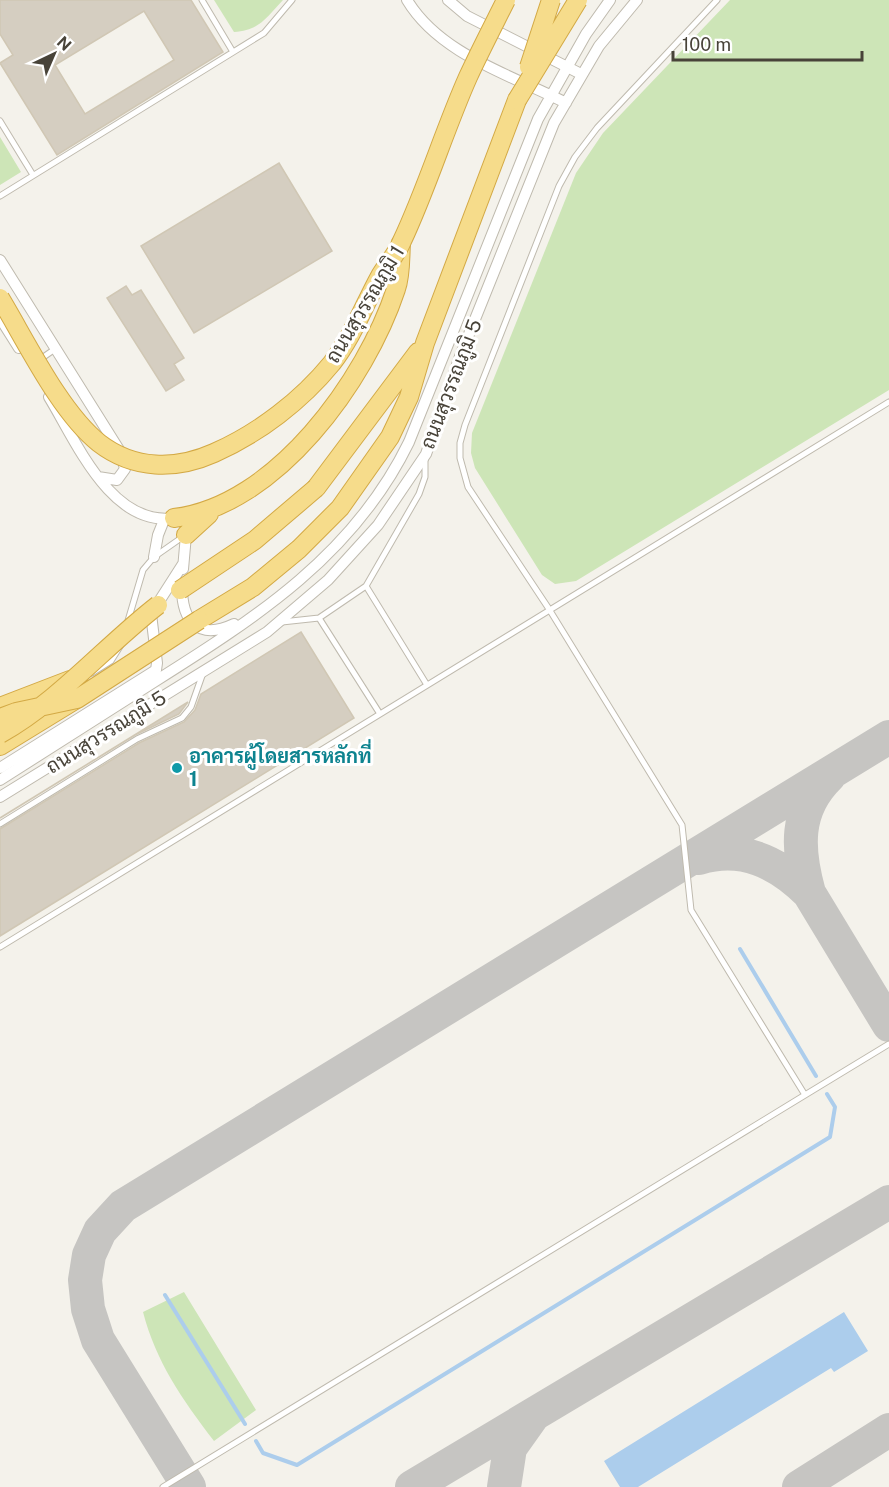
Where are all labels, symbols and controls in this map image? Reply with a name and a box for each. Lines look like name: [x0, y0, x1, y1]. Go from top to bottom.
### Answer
north arrow: [24, 24, 84, 84]
scale bar: [673, 24, 862, 62]
text: N: [53, 32, 75, 55]
text: 100 m: [682, 34, 731, 55]
street label: ถนนสุวรรณภูมิ 1: [321, 241, 412, 369]
street label: ถนนสุวรรณภูมิ 5: [415, 316, 490, 453]
street label: ถนนสุวรรณภูมิ 5: [41, 685, 172, 781]
place label: อาคารผู้โดยสารหลักที่ 1: [189, 739, 372, 791]
marker: อาคารผู้โดยสารหลักที่ 1: [170, 761, 184, 775]

